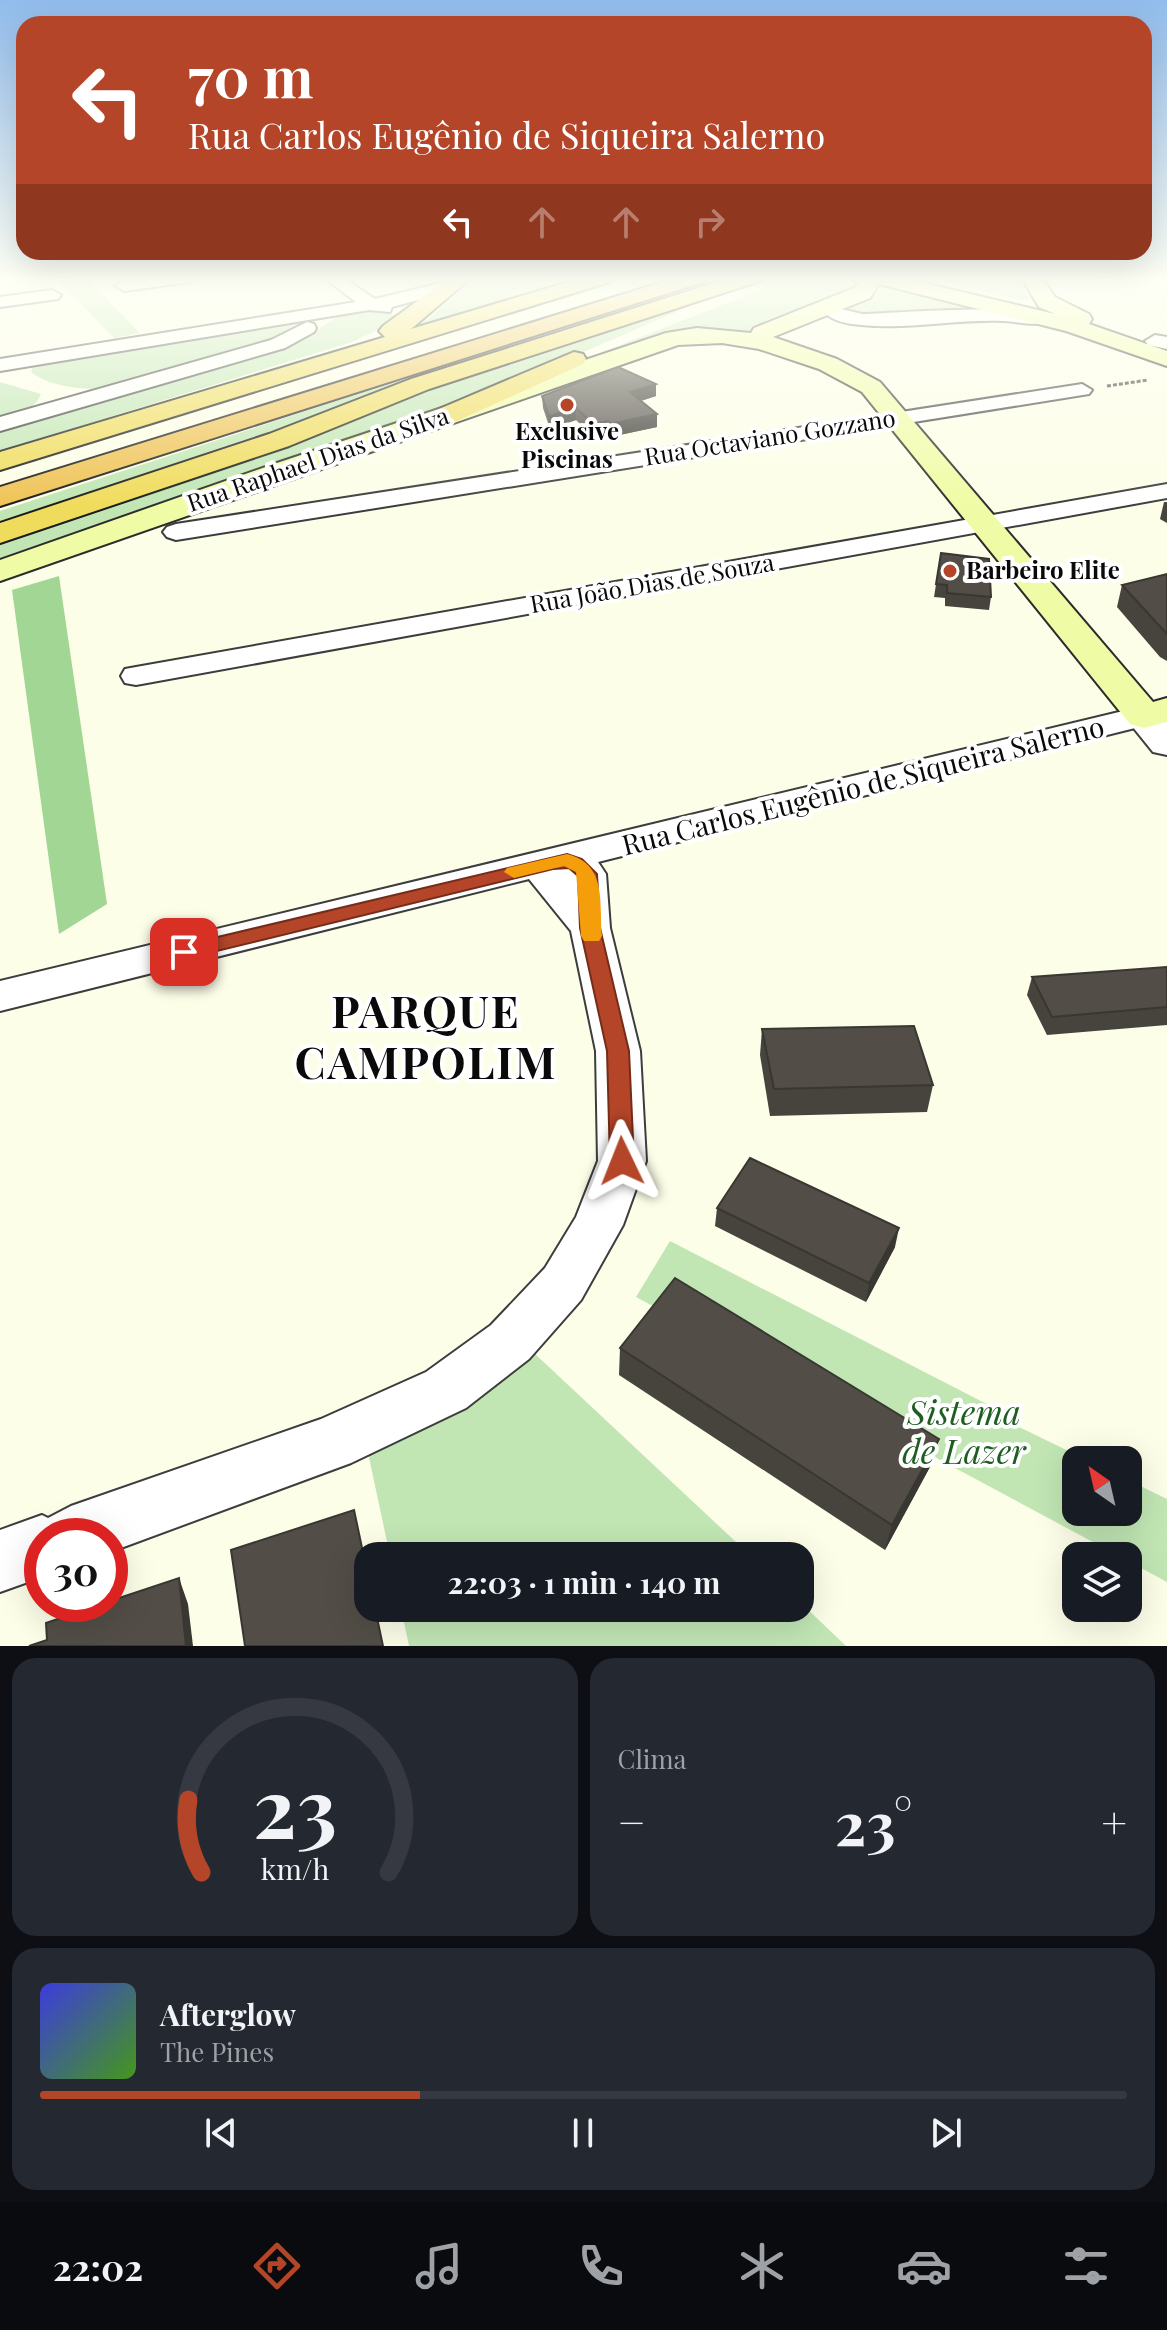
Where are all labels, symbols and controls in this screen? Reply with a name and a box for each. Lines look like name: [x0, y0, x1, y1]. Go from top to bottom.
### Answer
text: 70 m: [188, 38, 313, 113]
icon: left: [56, 48, 160, 152]
text: Rua Carlos Eugênio de Siqueira Salerno: [188, 110, 825, 158]
icon: left: [436, 200, 480, 244]
icon: ahead: [520, 200, 564, 244]
icon: ahead: [604, 200, 648, 244]
icon: right: [688, 200, 732, 244]
marker: Exclusive Piscinas: [558, 396, 576, 414]
street label: Rua Raphael Dias da Silva: [182, 398, 452, 518]
street label: Rua Octaviano Gozzano: [642, 400, 897, 472]
place label: Exclusive Piscinas: [515, 414, 619, 474]
street label: Rua João Dias de Souza: [527, 545, 776, 619]
place label: Barbeiro Elite: [966, 553, 1120, 585]
marker: Barbeiro Elite: [941, 562, 959, 580]
street label: Rua Carlos Eugênio de Siqueira Salerno: [618, 707, 1108, 862]
pin: [150, 918, 218, 986]
icon: arrive: [162, 930, 206, 974]
district label: PARQUE CAMPOLIM: [294, 980, 558, 1090]
position arrow: [580, 1119, 664, 1203]
park label: Sistema de Lazer: [902, 1388, 1027, 1473]
north arrow: [1062, 1446, 1142, 1526]
map controls: [1062, 1446, 1142, 1622]
speed limit sign: 30: [24, 1518, 128, 1622]
button: layers: [1062, 1542, 1142, 1622]
text: 22:03 · 1 min · 140 m: [448, 1562, 720, 1602]
text: Clima: [618, 1741, 686, 1776]
text: 23: [253, 1749, 337, 1860]
text: 23°: [835, 1781, 912, 1861]
text: −: [618, 1791, 646, 1850]
text: +: [1101, 1791, 1127, 1850]
text: km/h: [260, 1849, 329, 1887]
text: Afterglow: [160, 1994, 296, 2034]
text: The Pines: [160, 2034, 274, 2069]
icon: previous: [199, 2111, 243, 2155]
icon: pause: [561, 2111, 605, 2155]
icon: next: [924, 2111, 968, 2155]
icon: directions: [249, 2238, 305, 2294]
icon: music: [411, 2238, 467, 2294]
icon: phone: [573, 2238, 629, 2294]
icon: climate: [734, 2238, 790, 2294]
icon: car: [896, 2238, 952, 2294]
icon: filters: [1058, 2238, 1114, 2294]
text: 22:02: [53, 2242, 143, 2290]

